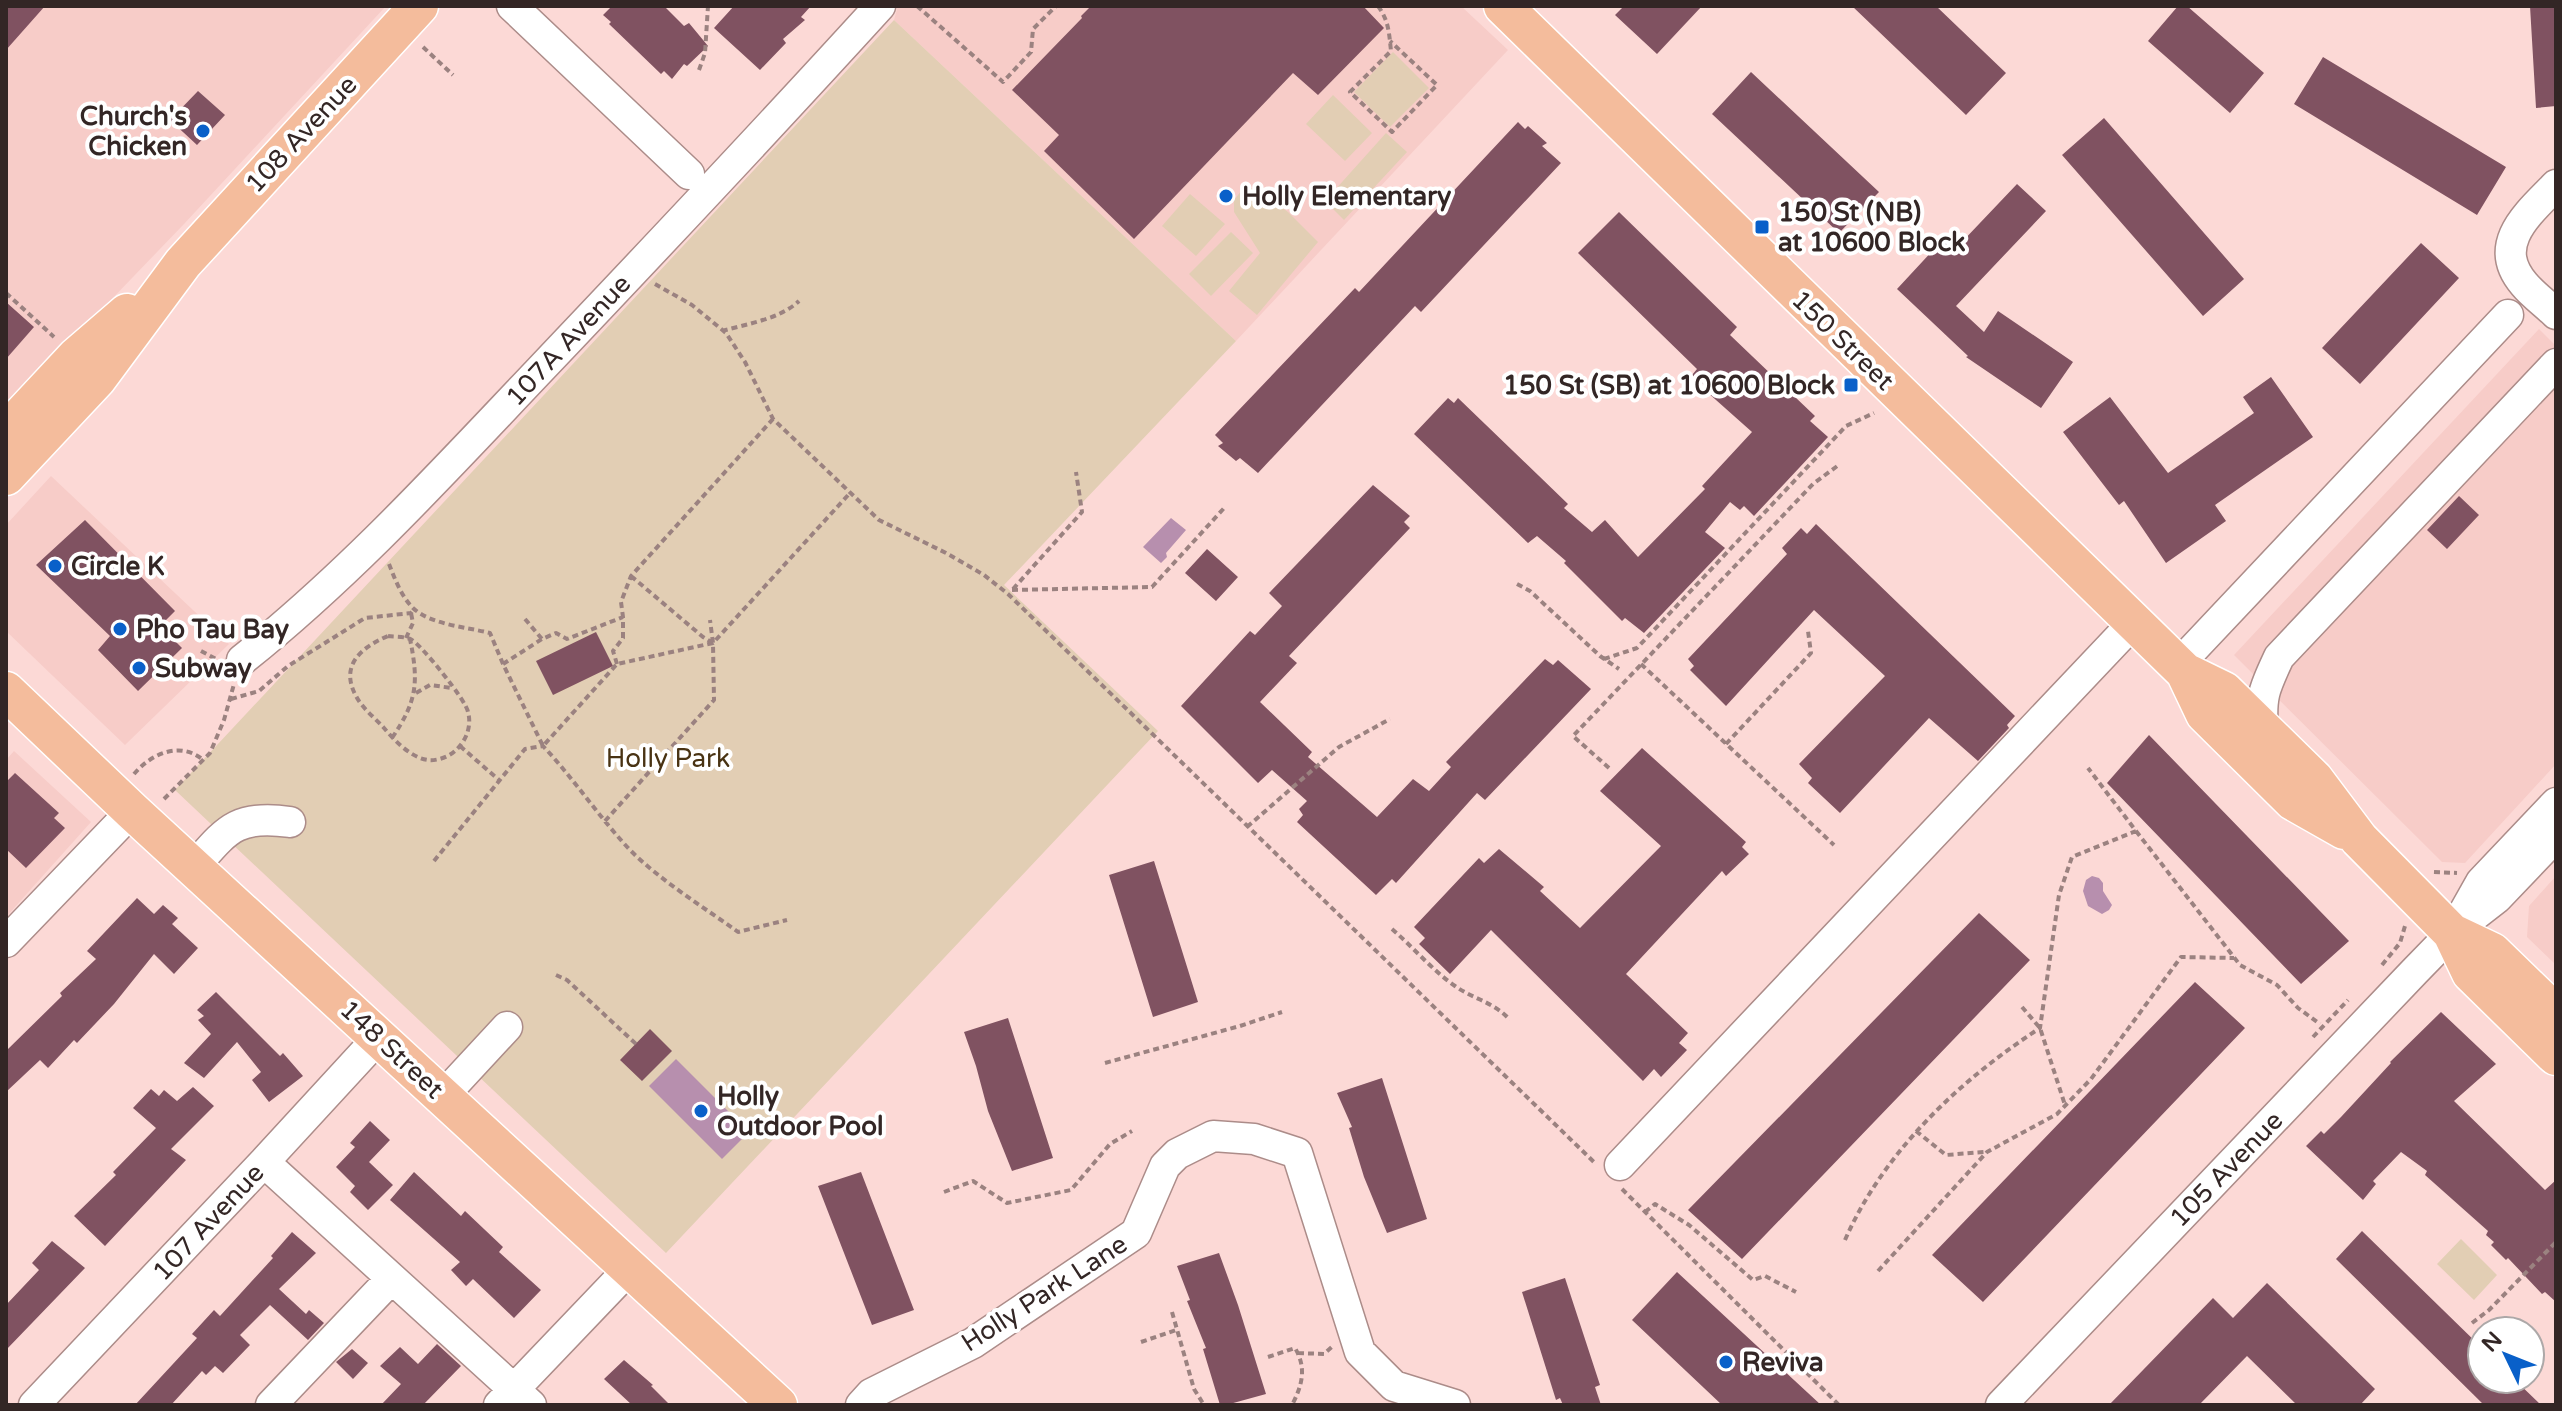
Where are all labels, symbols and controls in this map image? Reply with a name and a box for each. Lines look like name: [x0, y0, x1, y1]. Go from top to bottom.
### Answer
street label: 108 Avenue: [239, 69, 363, 199]
place label: Church's Chicken: [80, 101, 187, 162]
marker: Church's Chicken: [194, 122, 212, 140]
place label: Holly Elementary: [1242, 181, 1451, 212]
marker: Holly Elementary: [1217, 187, 1235, 205]
place label: 150 St (NB) at 10600 Block: [1778, 197, 1966, 258]
marker: 150 St (NB) at 10600 Block: [1753, 218, 1771, 236]
street label: 107A Avenue: [500, 268, 637, 412]
street label: 150 Street: [1785, 284, 1900, 397]
place label: 150 St (SB) at 10600 Block: [1503, 370, 1835, 401]
marker: 150 St (SB) at 10600 Block: [1842, 376, 1860, 394]
place label: Circle K: [71, 551, 165, 582]
marker: Circle K: [46, 557, 64, 575]
place label: Pho Tau Bay: [136, 614, 289, 645]
marker: Pho Tau Bay: [111, 620, 129, 638]
place label: Subway: [155, 653, 252, 684]
marker: Subway: [130, 659, 148, 677]
park label: Holly Park: [606, 743, 730, 774]
street label: 148 Street: [334, 994, 450, 1105]
place label: Holly Outdoor Pool: [717, 1081, 883, 1142]
marker: Holly Outdoor Pool: [692, 1102, 710, 1120]
street label: 105 Avenue: [2164, 1105, 2289, 1234]
street label: 107 Avenue: [146, 1157, 270, 1287]
street label: Holly Park Lane: [956, 1228, 1133, 1358]
north arrow: [2466, 1315, 2546, 1395]
text: N: [2477, 1327, 2508, 1357]
place label: Reviva: [1742, 1347, 1824, 1378]
marker: Reviva: [1717, 1353, 1735, 1371]

